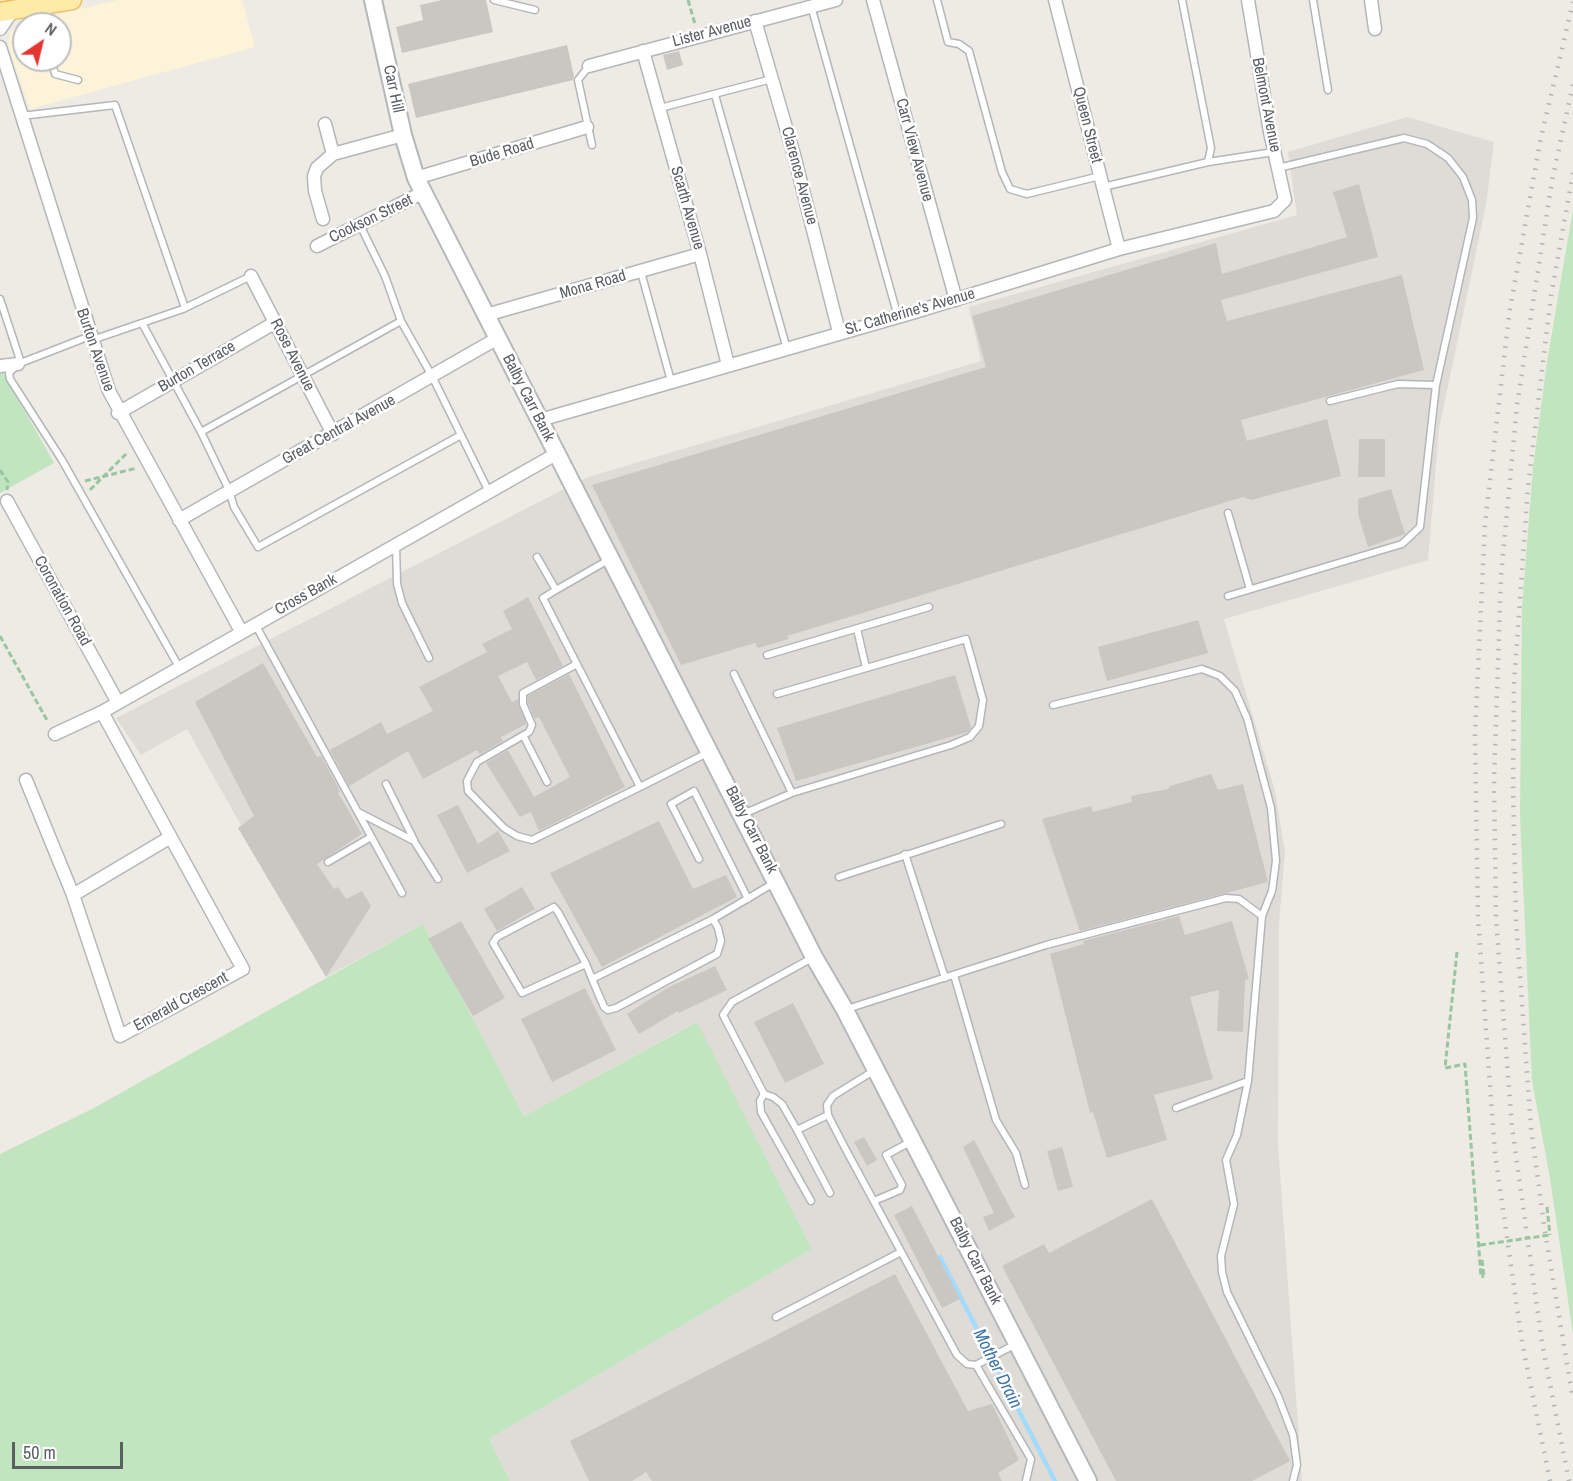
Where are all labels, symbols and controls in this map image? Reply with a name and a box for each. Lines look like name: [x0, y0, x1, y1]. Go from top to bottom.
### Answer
north arrow: [12, 12, 72, 72]
street label: Lister Avenue: [671, 12, 753, 52]
text: N: [41, 17, 61, 41]
street label: Belmont Avenue: [1247, 56, 1285, 154]
street label: Carr Hill: [379, 63, 407, 115]
street label: Queen Street: [1068, 85, 1106, 165]
street label: Carr View Avenue: [891, 96, 937, 204]
street label: Clarence Avenue: [777, 125, 821, 227]
street label: Bude Road: [468, 134, 536, 172]
street label: Scarth Avenue: [666, 164, 708, 252]
street label: Cookson Street: [326, 191, 416, 247]
street label: Mona Road: [558, 266, 628, 304]
street label: St. Catherine's Avenue: [843, 284, 977, 340]
street label: Burton Avenue: [72, 306, 118, 394]
street label: Rose Avenue: [266, 316, 318, 394]
street label: Burton Terrace: [155, 337, 239, 397]
street label: Balby Carr Bank: [498, 351, 558, 445]
street label: Great Central Avenue: [279, 391, 399, 469]
street label: Coronation Road: [29, 553, 95, 649]
street label: Cross Bank: [272, 570, 340, 620]
street label: Balby Carr Bank: [721, 783, 781, 877]
street label: Emerald Crescent: [130, 968, 232, 1036]
street label: Balby Carr Bank: [945, 1214, 1005, 1308]
water label: Mother Drain: [968, 1326, 1026, 1412]
scale bar: [15, 1430, 126, 1468]
text: 50 m: [23, 1440, 56, 1465]

